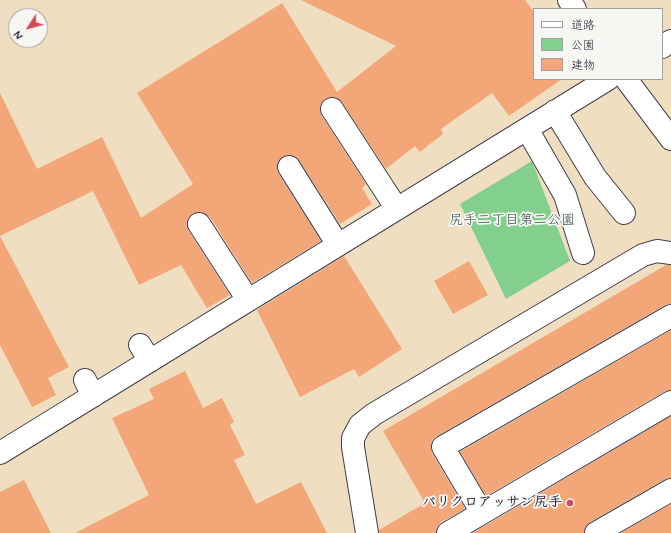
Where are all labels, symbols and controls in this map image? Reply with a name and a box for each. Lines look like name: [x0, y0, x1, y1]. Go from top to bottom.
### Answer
north arrow: [8, 8, 48, 48]
legend: [533, 8, 663, 80]
text: 道路: [571, 18, 595, 34]
text: N: [11, 27, 27, 42]
text: 公園: [571, 38, 595, 54]
text: 建物: [571, 58, 595, 74]
park label: 尻手二丁目第二公園: [449, 213, 575, 229]
place label: パリクロアッサン尻手: [422, 495, 562, 511]
marker: パリクロアッサン尻手: [565, 498, 575, 508]

